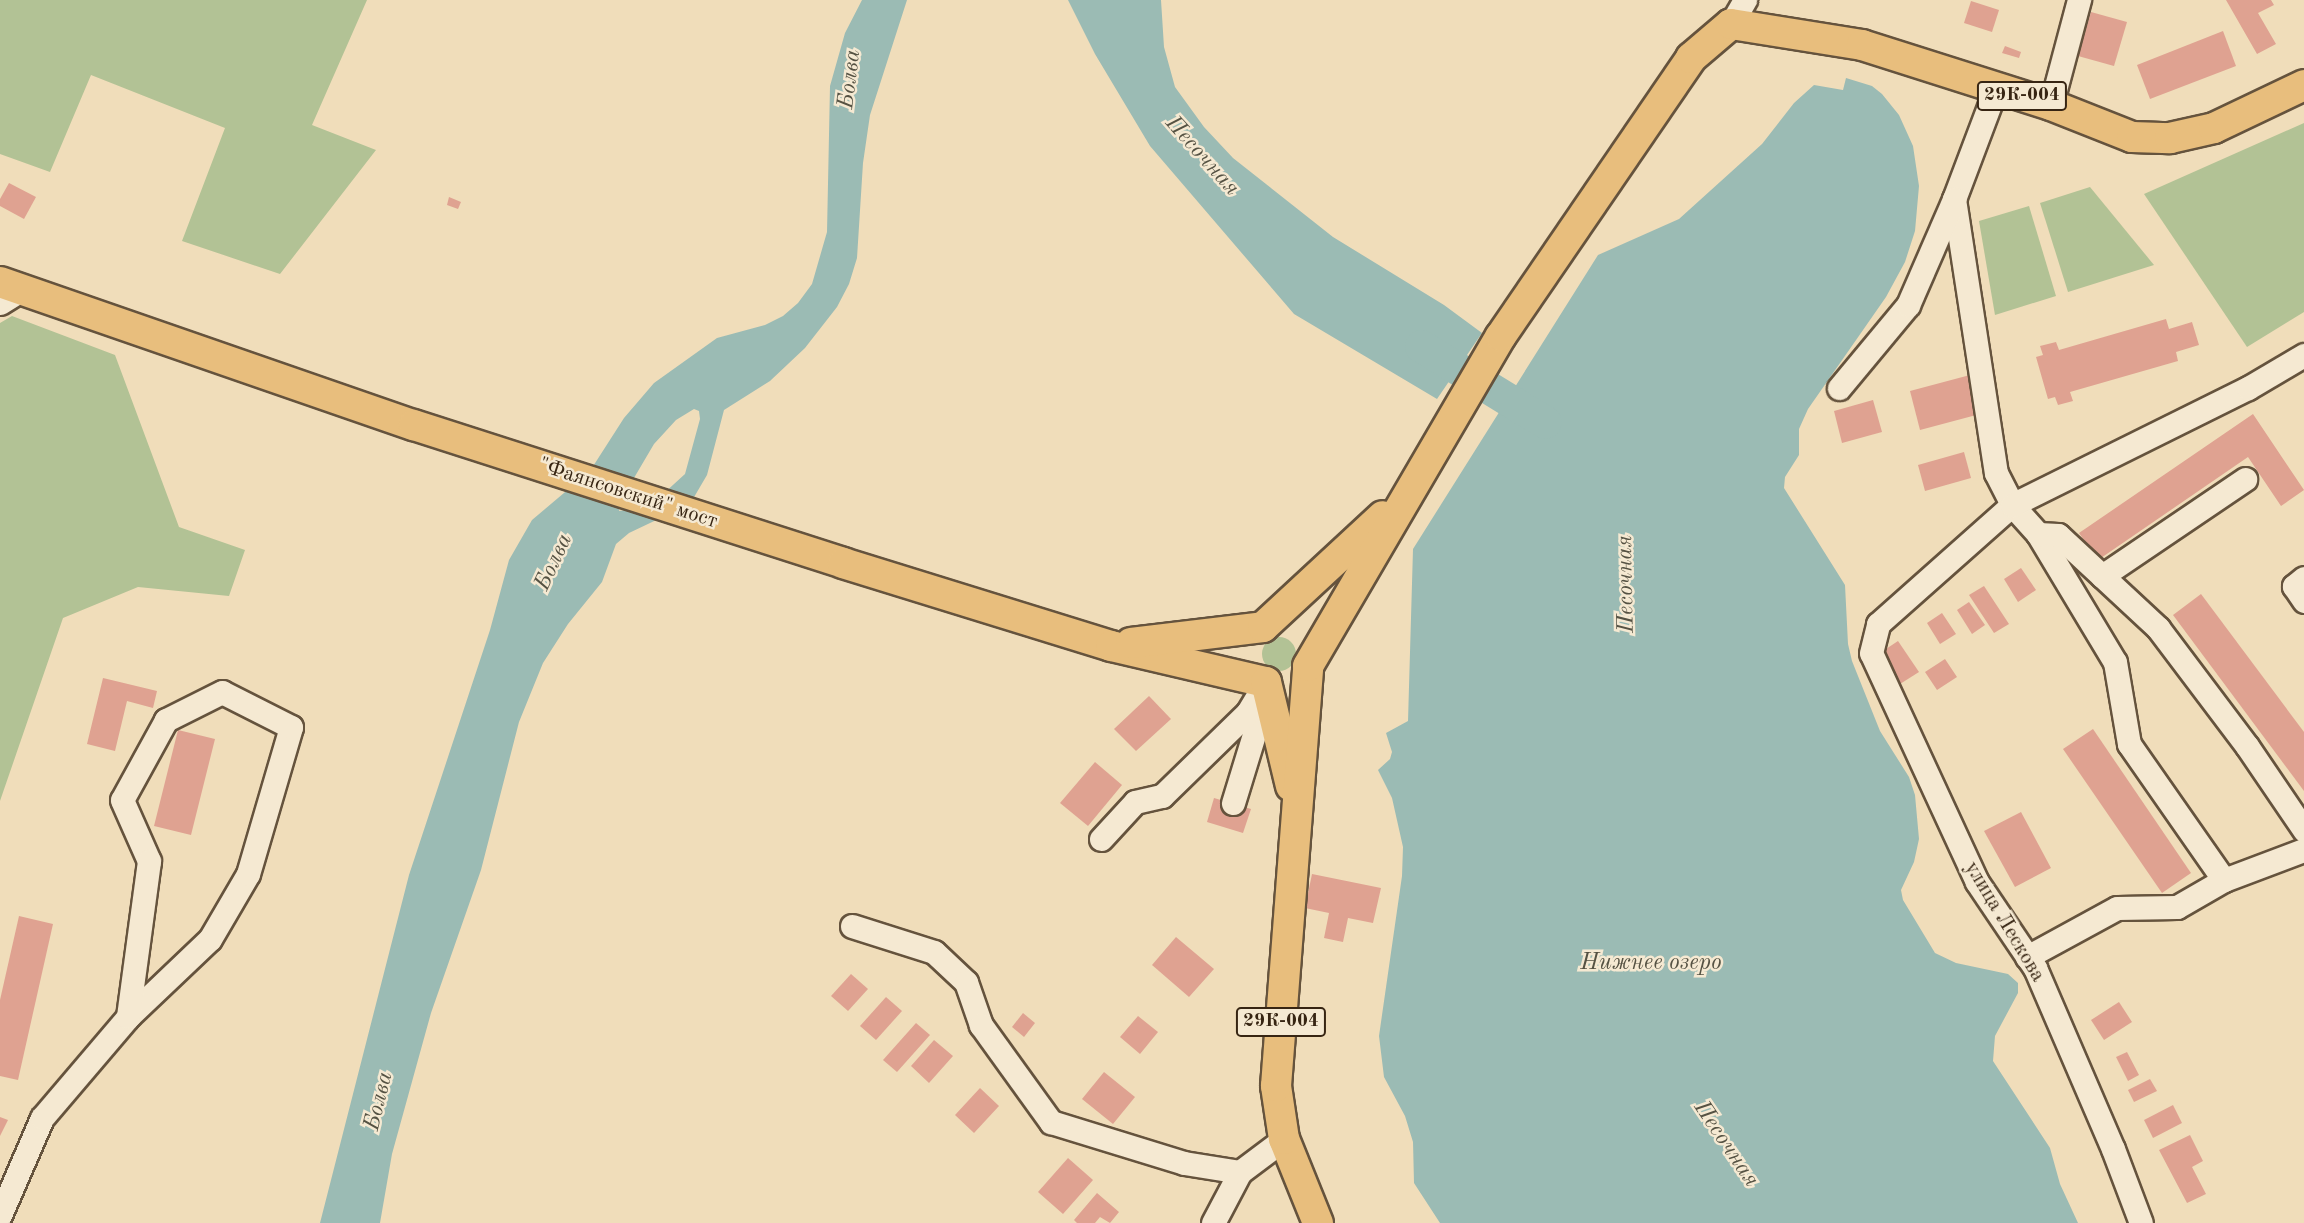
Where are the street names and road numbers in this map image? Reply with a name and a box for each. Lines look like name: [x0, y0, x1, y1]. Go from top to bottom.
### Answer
road number: 29К-004: [1976, 80, 2068, 111]
street label: "Фаянсовский" мост: [535, 453, 721, 535]
street label: улица Лескова: [1958, 857, 2050, 987]
road number: 29К-004: [1236, 1006, 1326, 1038]

